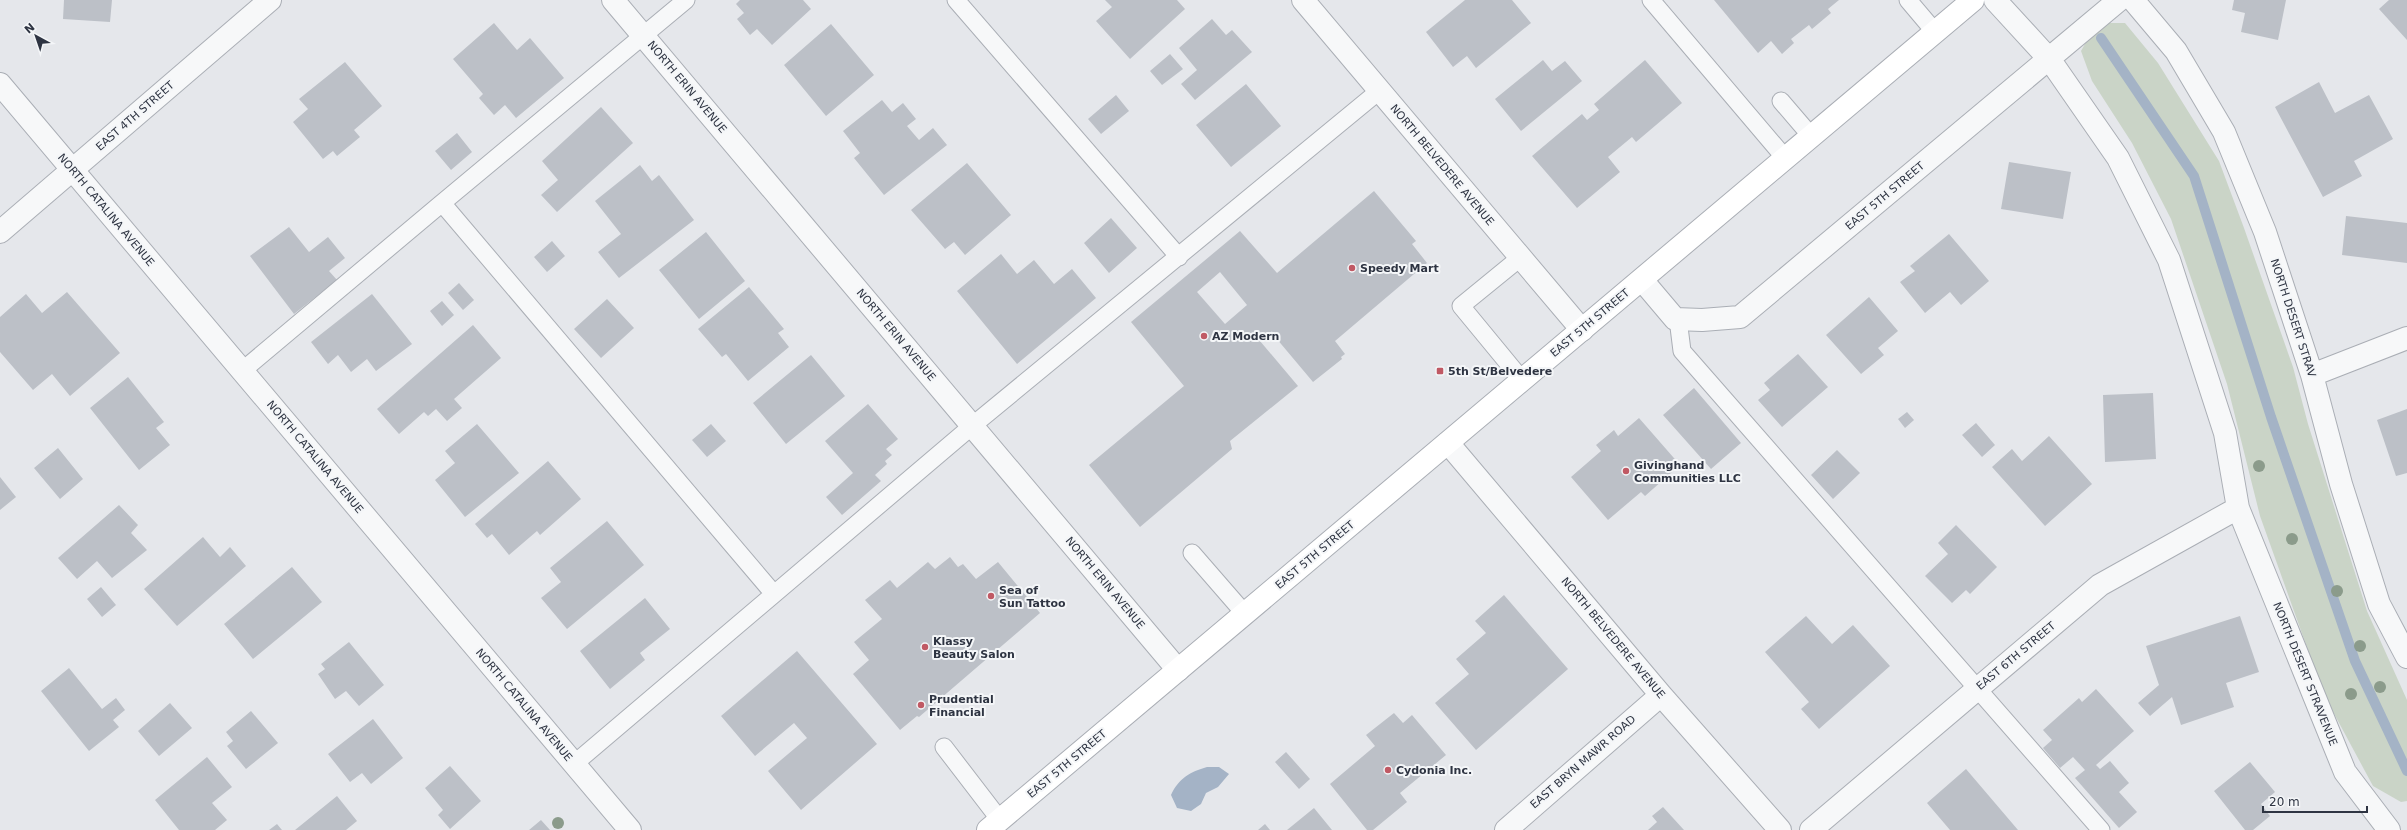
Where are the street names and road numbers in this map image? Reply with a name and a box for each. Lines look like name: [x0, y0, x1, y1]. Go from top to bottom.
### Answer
street label: NORTH ERIN AVENUE: [645, 38, 729, 136]
street label: EAST 4TH STREET: [93, 78, 177, 153]
street label: NORTH BELVEDERE AVENUE: [1387, 102, 1497, 228]
street label: NORTH CATALINA AVENUE: [55, 151, 157, 269]
street label: EAST 5TH STREET: [1843, 159, 1927, 233]
street label: NORTH DESERT STRAV: [2268, 257, 2318, 379]
street label: NORTH ERIN AVENUE: [854, 286, 938, 384]
street label: EAST 5TH STREET: [1548, 286, 1632, 360]
street label: NORTH CATALINA AVENUE: [264, 398, 366, 516]
street label: EAST 5TH STREET: [1273, 518, 1357, 592]
street label: NORTH ERIN AVENUE: [1063, 534, 1147, 632]
street label: NORTH BELVEDERE AVENUE: [1558, 575, 1668, 701]
street label: NORTH DESERT STRAVENUE: [2270, 600, 2340, 748]
street label: EAST 6TH STREET: [1974, 619, 2058, 693]
street label: NORTH CATALINA AVENUE: [473, 646, 575, 764]
street label: EAST BRYN MAWR ROAD: [1528, 713, 1638, 811]
street label: EAST 5TH STREET: [1025, 727, 1109, 801]

